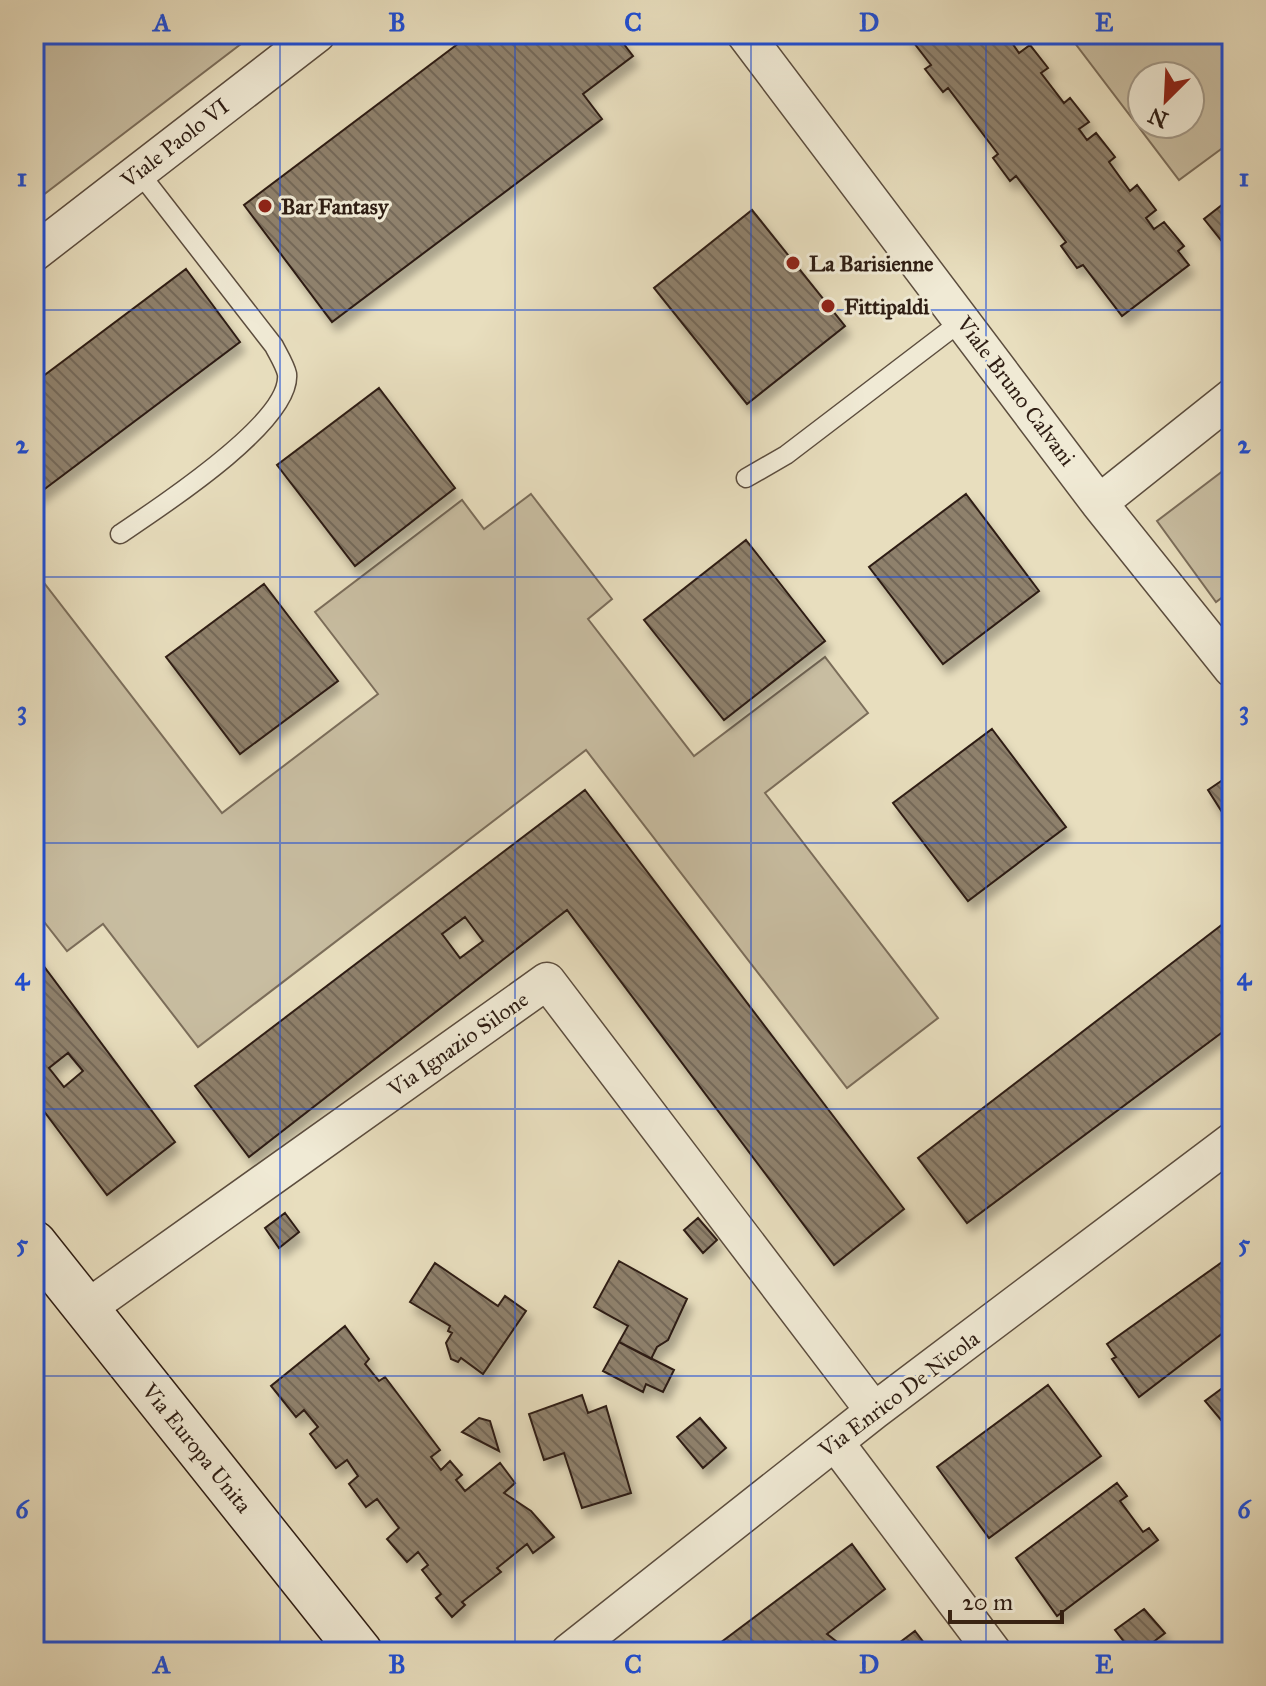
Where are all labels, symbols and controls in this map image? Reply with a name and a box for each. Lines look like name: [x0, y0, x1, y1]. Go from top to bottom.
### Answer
text: A: [151, 6, 171, 38]
text: B: [388, 6, 406, 38]
text: C: [624, 6, 642, 38]
text: D: [859, 6, 879, 38]
text: E: [1095, 6, 1114, 38]
north arrow: [1126, 60, 1206, 140]
street label: Viale Paolo VI: [115, 92, 234, 194]
text: N: [1144, 102, 1172, 134]
text: 1: [17, 161, 27, 193]
text: 1: [1239, 161, 1249, 193]
place label: Bar Fantasy: [281, 193, 390, 220]
marker: Bar Fantasy: [256, 197, 274, 215]
place label: La Barisienne: [809, 250, 934, 277]
marker: La Barisienne: [784, 254, 802, 272]
place label: Fittipaldi: [844, 293, 930, 320]
marker: Fittipaldi: [819, 297, 837, 315]
street label: Viale Bruno Calvani: [950, 310, 1081, 471]
text: 2: [16, 428, 30, 460]
text: 2: [1238, 428, 1252, 460]
text: 3: [17, 694, 27, 726]
text: 3: [1239, 694, 1249, 726]
text: 4: [15, 960, 31, 992]
text: 4: [1237, 960, 1253, 992]
street label: Via Ignazio Silone: [382, 986, 533, 1103]
text: 5: [16, 1227, 29, 1259]
text: 5: [1238, 1227, 1251, 1259]
street label: Via Enrico De Nicola: [813, 1324, 985, 1464]
street label: Via Europa Unita: [136, 1377, 258, 1519]
text: 6: [15, 1493, 30, 1525]
text: 6: [1237, 1493, 1252, 1525]
scale bar: [950, 1574, 1062, 1624]
text: 20 m: [962, 1587, 1013, 1617]
text: A: [151, 1648, 171, 1680]
text: B: [388, 1648, 406, 1680]
text: C: [624, 1648, 642, 1680]
text: D: [859, 1648, 879, 1680]
text: E: [1095, 1648, 1114, 1680]

